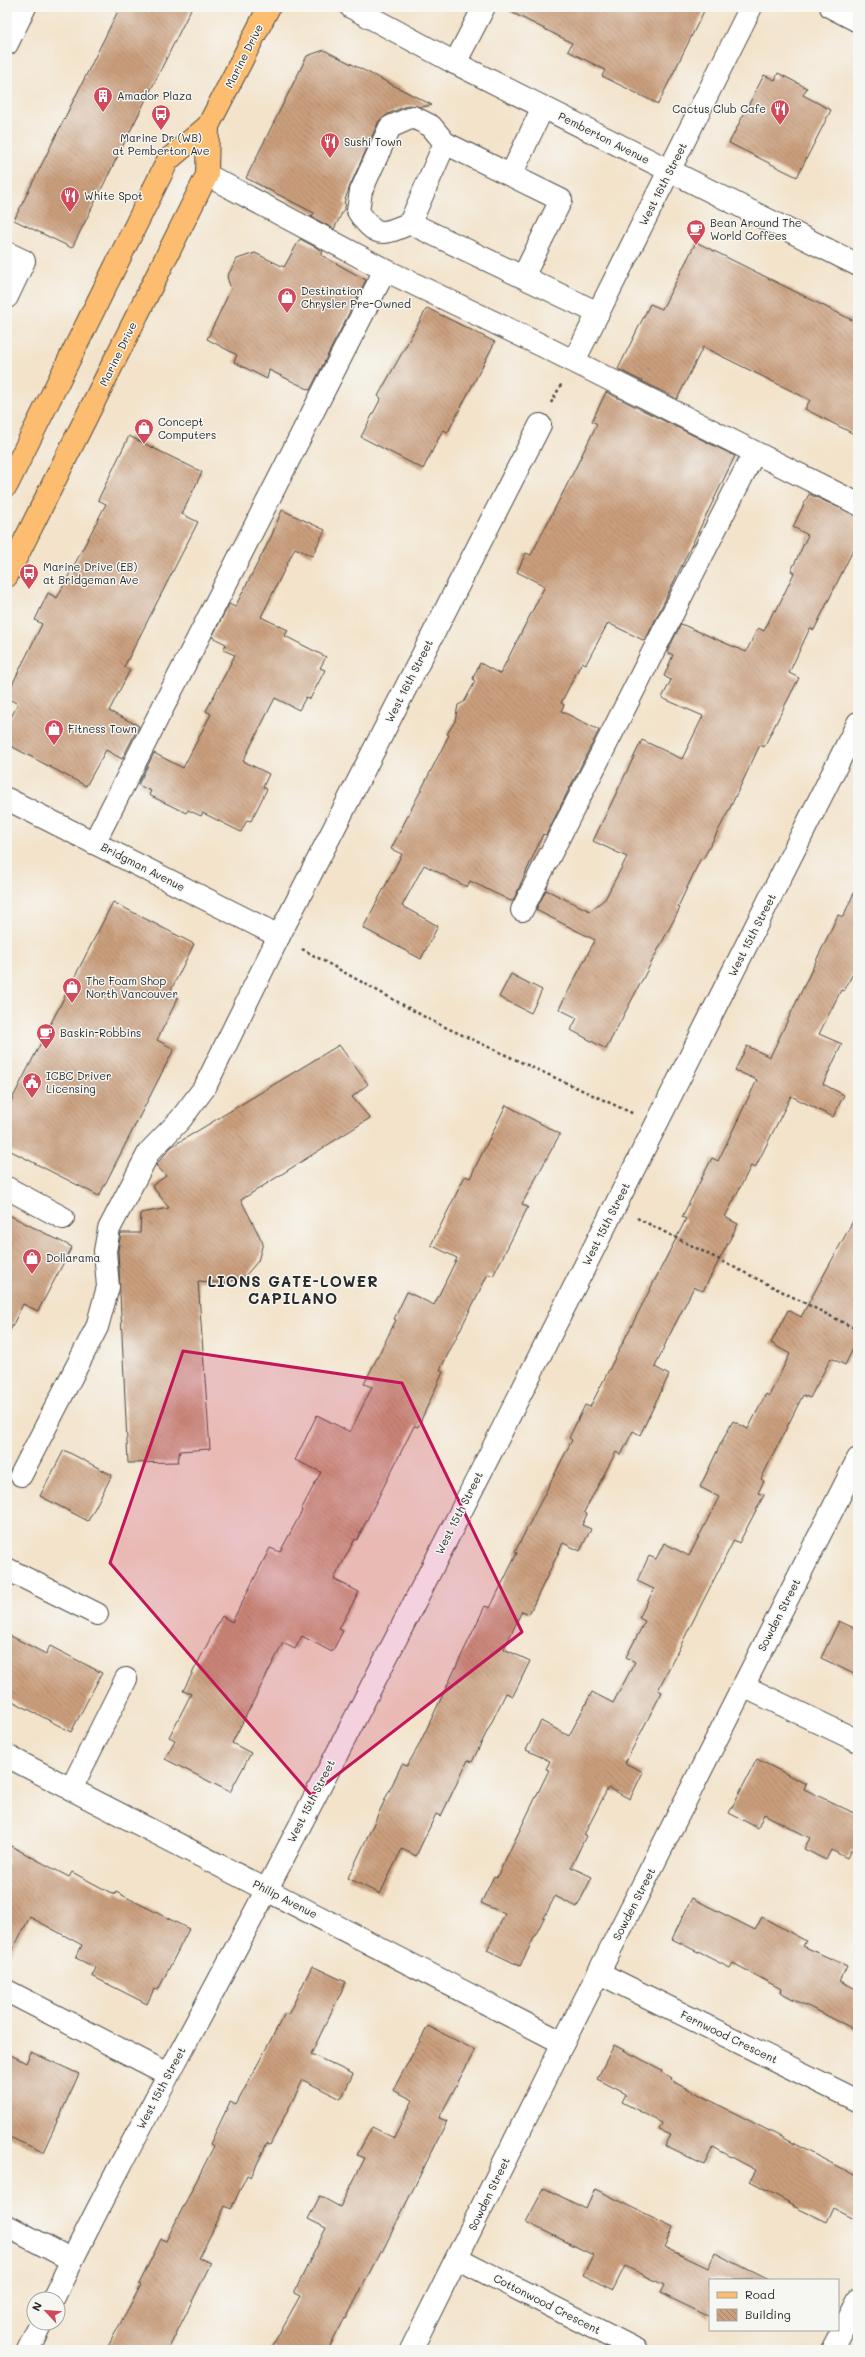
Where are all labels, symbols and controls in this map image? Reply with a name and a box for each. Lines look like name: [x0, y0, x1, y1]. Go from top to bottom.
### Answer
street label: Marine Drive: [221, 21, 266, 90]
building icon: Amador Plaza: [92, 85, 114, 113]
place label: Amador Plaza: [117, 88, 192, 103]
restaurant icon: Cactus Club Cafe: [769, 98, 791, 126]
place label: Cactus Club Cafe: [672, 101, 766, 116]
bus stop icon: Marine Dr (WB) at Pemberton Ave: [150, 103, 172, 131]
street label: Pemberton Avenue: [556, 108, 653, 167]
place label: Marine Dr (WB) at Pemberton Ave: [113, 130, 210, 158]
restaurant icon: Sushi Town: [319, 131, 341, 159]
place label: Sushi Town: [344, 134, 402, 149]
street label: West 16th Street: [635, 140, 690, 228]
restaurant icon: White Spot: [59, 185, 81, 213]
place label: White Spot: [84, 188, 143, 203]
place label: Bean Around The World Coffees: [710, 215, 802, 243]
cafe icon: Bean Around The World Coffees: [685, 218, 707, 246]
place label: Destination Chrysler Pre-Owned: [301, 283, 411, 311]
shop icon: Destination Chrysler Pre-Owned: [276, 286, 298, 314]
street label: Marine Drive: [95, 319, 140, 389]
place label: Concept Computers: [158, 414, 216, 442]
shop icon: Concept Computers: [133, 417, 155, 445]
place label: Marine Drive (EB) at Bridgeman Ave: [43, 559, 139, 587]
bus stop icon: Marine Drive (EB) at Bridgeman Ave: [18, 562, 40, 590]
street label: West 16th Street: [381, 637, 436, 725]
shop icon: Fitness Town: [43, 718, 65, 746]
place label: Fitness Town: [68, 721, 137, 736]
street label: Bridgman Avenue: [99, 839, 188, 894]
street label: West 15th Street: [724, 891, 779, 979]
place label: The Foam Shop North Vancouver: [86, 973, 178, 1001]
shop icon: The Foam Shop North Vancouver: [61, 976, 83, 1004]
cafe icon: Baskin-Robbins: [35, 1022, 57, 1050]
place label: Baskin-Robbins: [60, 1025, 141, 1040]
place label: ICBC Driver Licensing: [46, 1068, 111, 1096]
public building icon: ICBC Driver Licensing: [21, 1071, 43, 1099]
street label: West 15th Street: [578, 1180, 633, 1268]
shop icon: Dollarama: [21, 1247, 43, 1275]
place label: Dollarama: [46, 1250, 101, 1265]
district label: LIONS GATE-LOWER CAPILANO: [207, 1271, 379, 1308]
street label: West 15th Street: [431, 1469, 486, 1557]
street label: Sowden Street: [754, 1576, 803, 1654]
street label: West 15th Street: [283, 1757, 338, 1845]
street label: Sowden Street: [609, 1865, 658, 1943]
street label: Philip Avenue: [250, 1876, 320, 1921]
street label: Fernwood Crescent: [678, 2006, 780, 2067]
street label: West 15th Street: [133, 2044, 189, 2132]
street label: Sowden Street: [464, 2155, 513, 2233]
street label: Cottonwood Crescent: [491, 2270, 604, 2337]
legend: [709, 2279, 839, 2331]
text: Road: [745, 2286, 775, 2302]
north arrow: [26, 2291, 66, 2331]
text: N: [28, 2299, 45, 2313]
text: Building: [745, 2306, 791, 2322]

